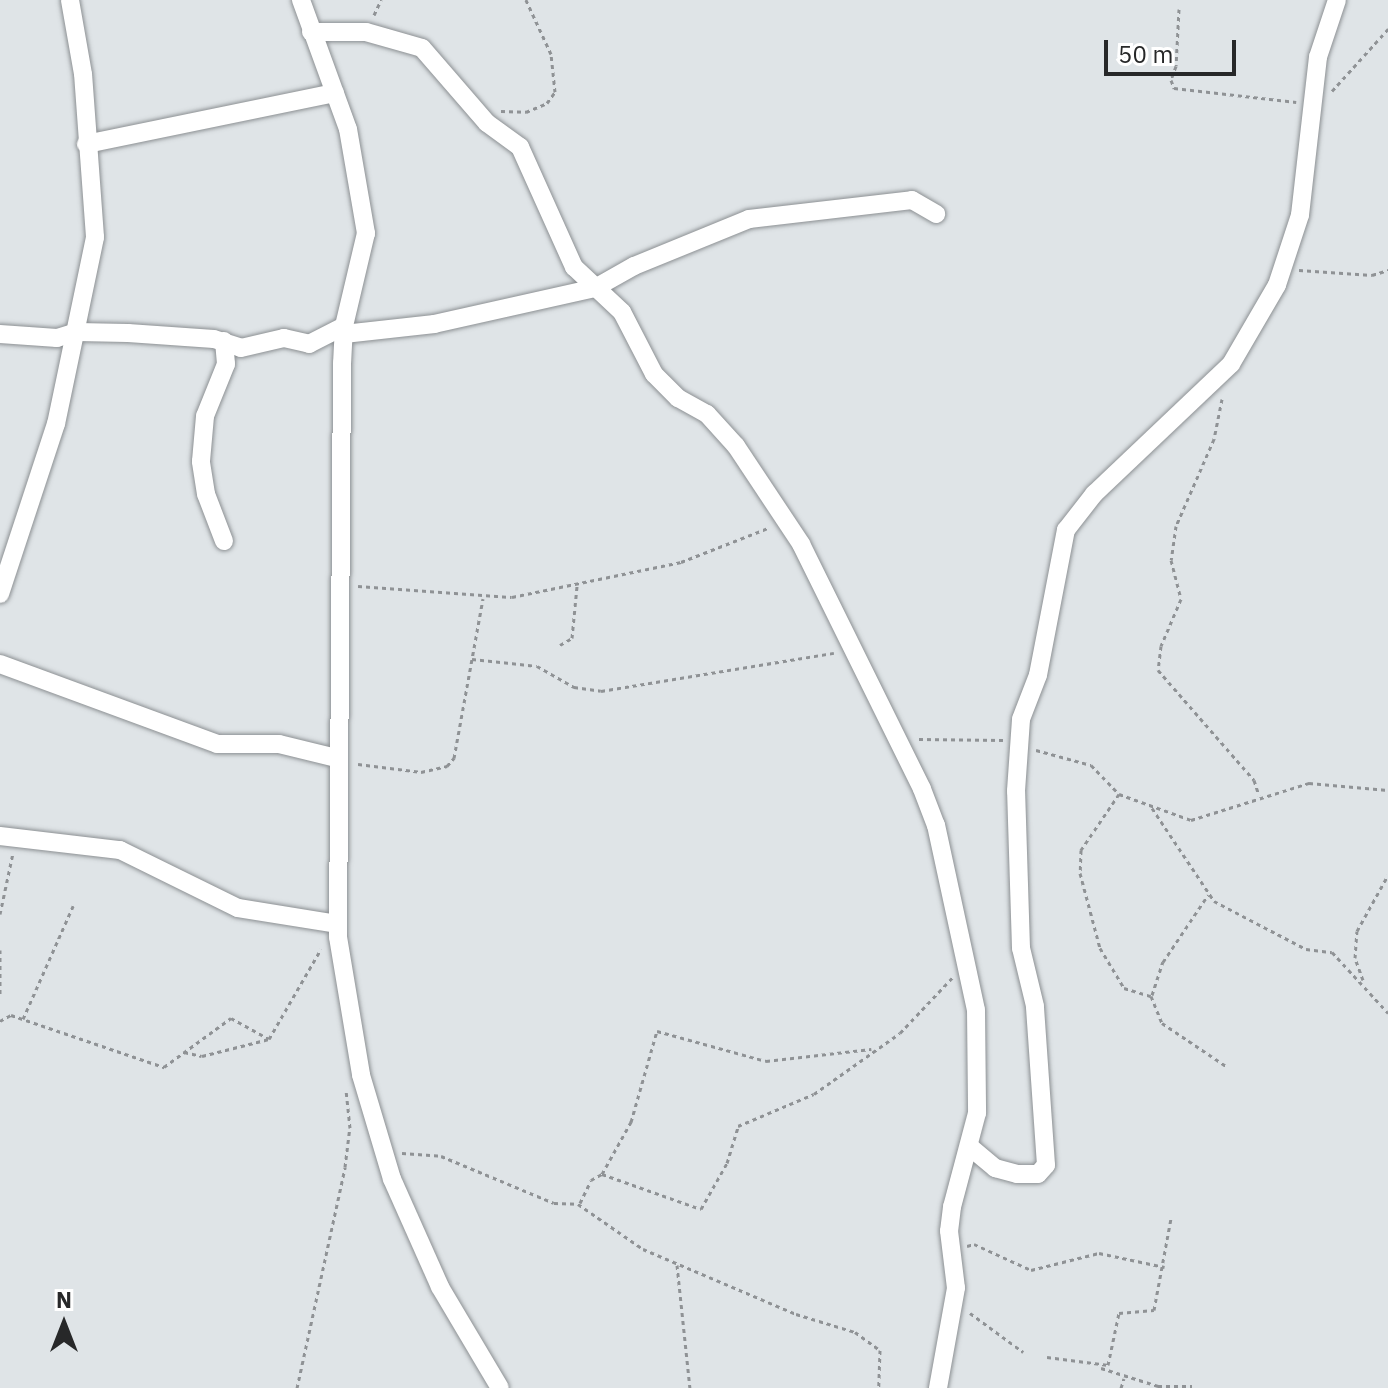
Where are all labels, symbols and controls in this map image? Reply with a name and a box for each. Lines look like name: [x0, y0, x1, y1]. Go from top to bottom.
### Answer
scale bar: [1108, 24, 1240, 74]
text: 50 m: [1118, 38, 1173, 70]
north arrow: [24, 1284, 104, 1364]
text: N: [56, 1285, 72, 1314]

